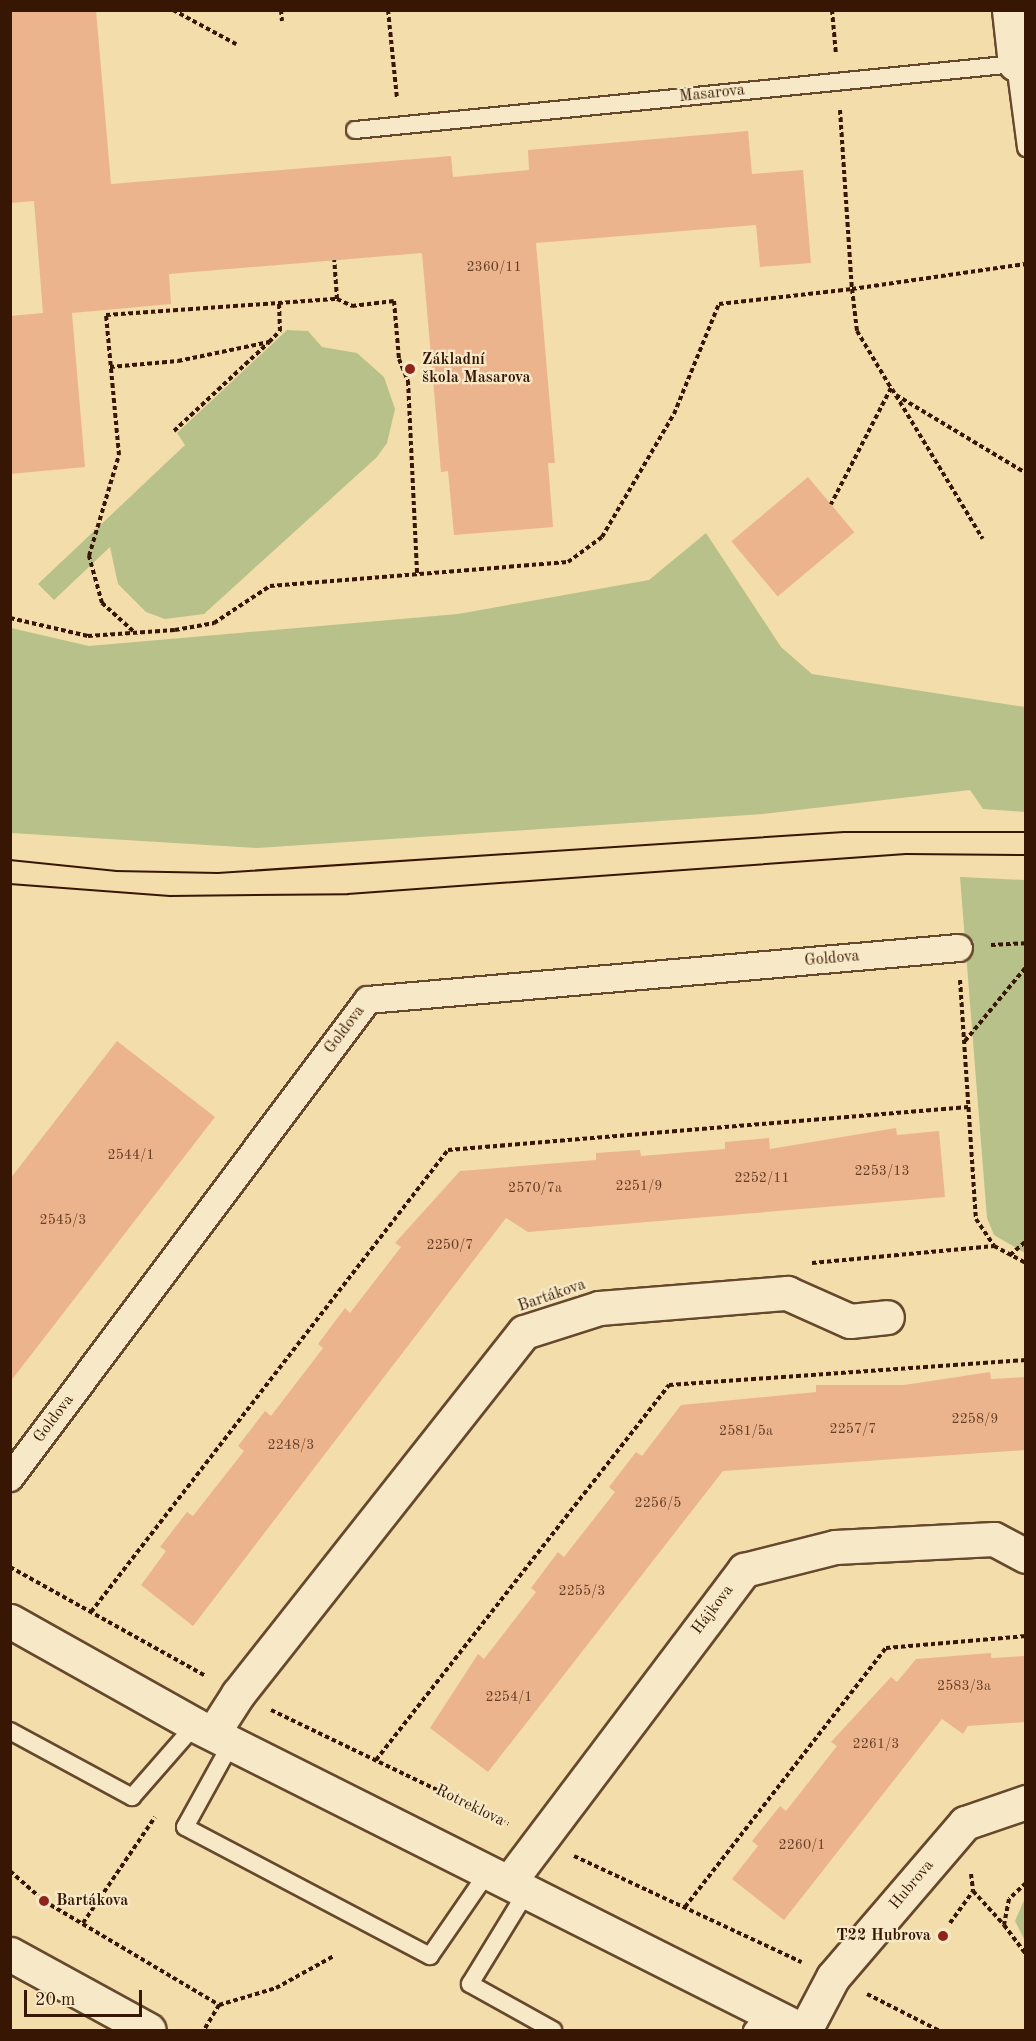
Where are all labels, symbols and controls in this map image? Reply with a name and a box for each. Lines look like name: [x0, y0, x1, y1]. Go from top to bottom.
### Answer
street label: Masarova: [678, 81, 746, 107]
house number: 2360/11: [466, 259, 522, 275]
place label: Základní škola Masarova: [422, 350, 531, 388]
marker: Základní škola Masarova: [403, 362, 417, 376]
street label: Goldova: [804, 947, 860, 971]
street label: Goldova: [321, 1002, 369, 1058]
house number: 2544/1: [108, 1147, 154, 1163]
house number: 2253/13: [854, 1163, 910, 1179]
house number: 2252/11: [734, 1170, 790, 1186]
house number: 2251/9: [616, 1178, 662, 1194]
house number: 2570/7a: [508, 1180, 562, 1196]
house number: 2545/3: [40, 1212, 86, 1228]
house number: 2250/7: [427, 1237, 473, 1253]
street label: Bartákova: [516, 1275, 588, 1317]
street label: Goldova: [30, 1391, 78, 1447]
house number: 2258/9: [952, 1411, 998, 1427]
house number: 2257/7: [830, 1421, 876, 1437]
house number: 2581/5a: [719, 1423, 773, 1439]
house number: 2248/3: [268, 1437, 314, 1453]
house number: 2256/5: [635, 1495, 681, 1511]
street label: Hájkova: [688, 1581, 738, 1639]
house number: 2255/3: [559, 1583, 605, 1599]
house number: 2583/3a: [937, 1678, 991, 1694]
house number: 2254/1: [486, 1689, 532, 1705]
house number: 2261/3: [853, 1736, 899, 1752]
street label: Rotreklova: [432, 1781, 508, 1831]
house number: 2260/1: [779, 1837, 825, 1853]
street label: Hubrova: [886, 1856, 938, 1914]
place label: Bartákova: [56, 1891, 128, 1911]
marker: Bartákova: [37, 1894, 51, 1908]
place label: T22 Hubrova: [836, 1926, 931, 1946]
marker: T22 Hubrova: [936, 1929, 950, 1943]
scale bar: [27, 1978, 146, 2016]
text: 20 m: [35, 1991, 75, 2009]

